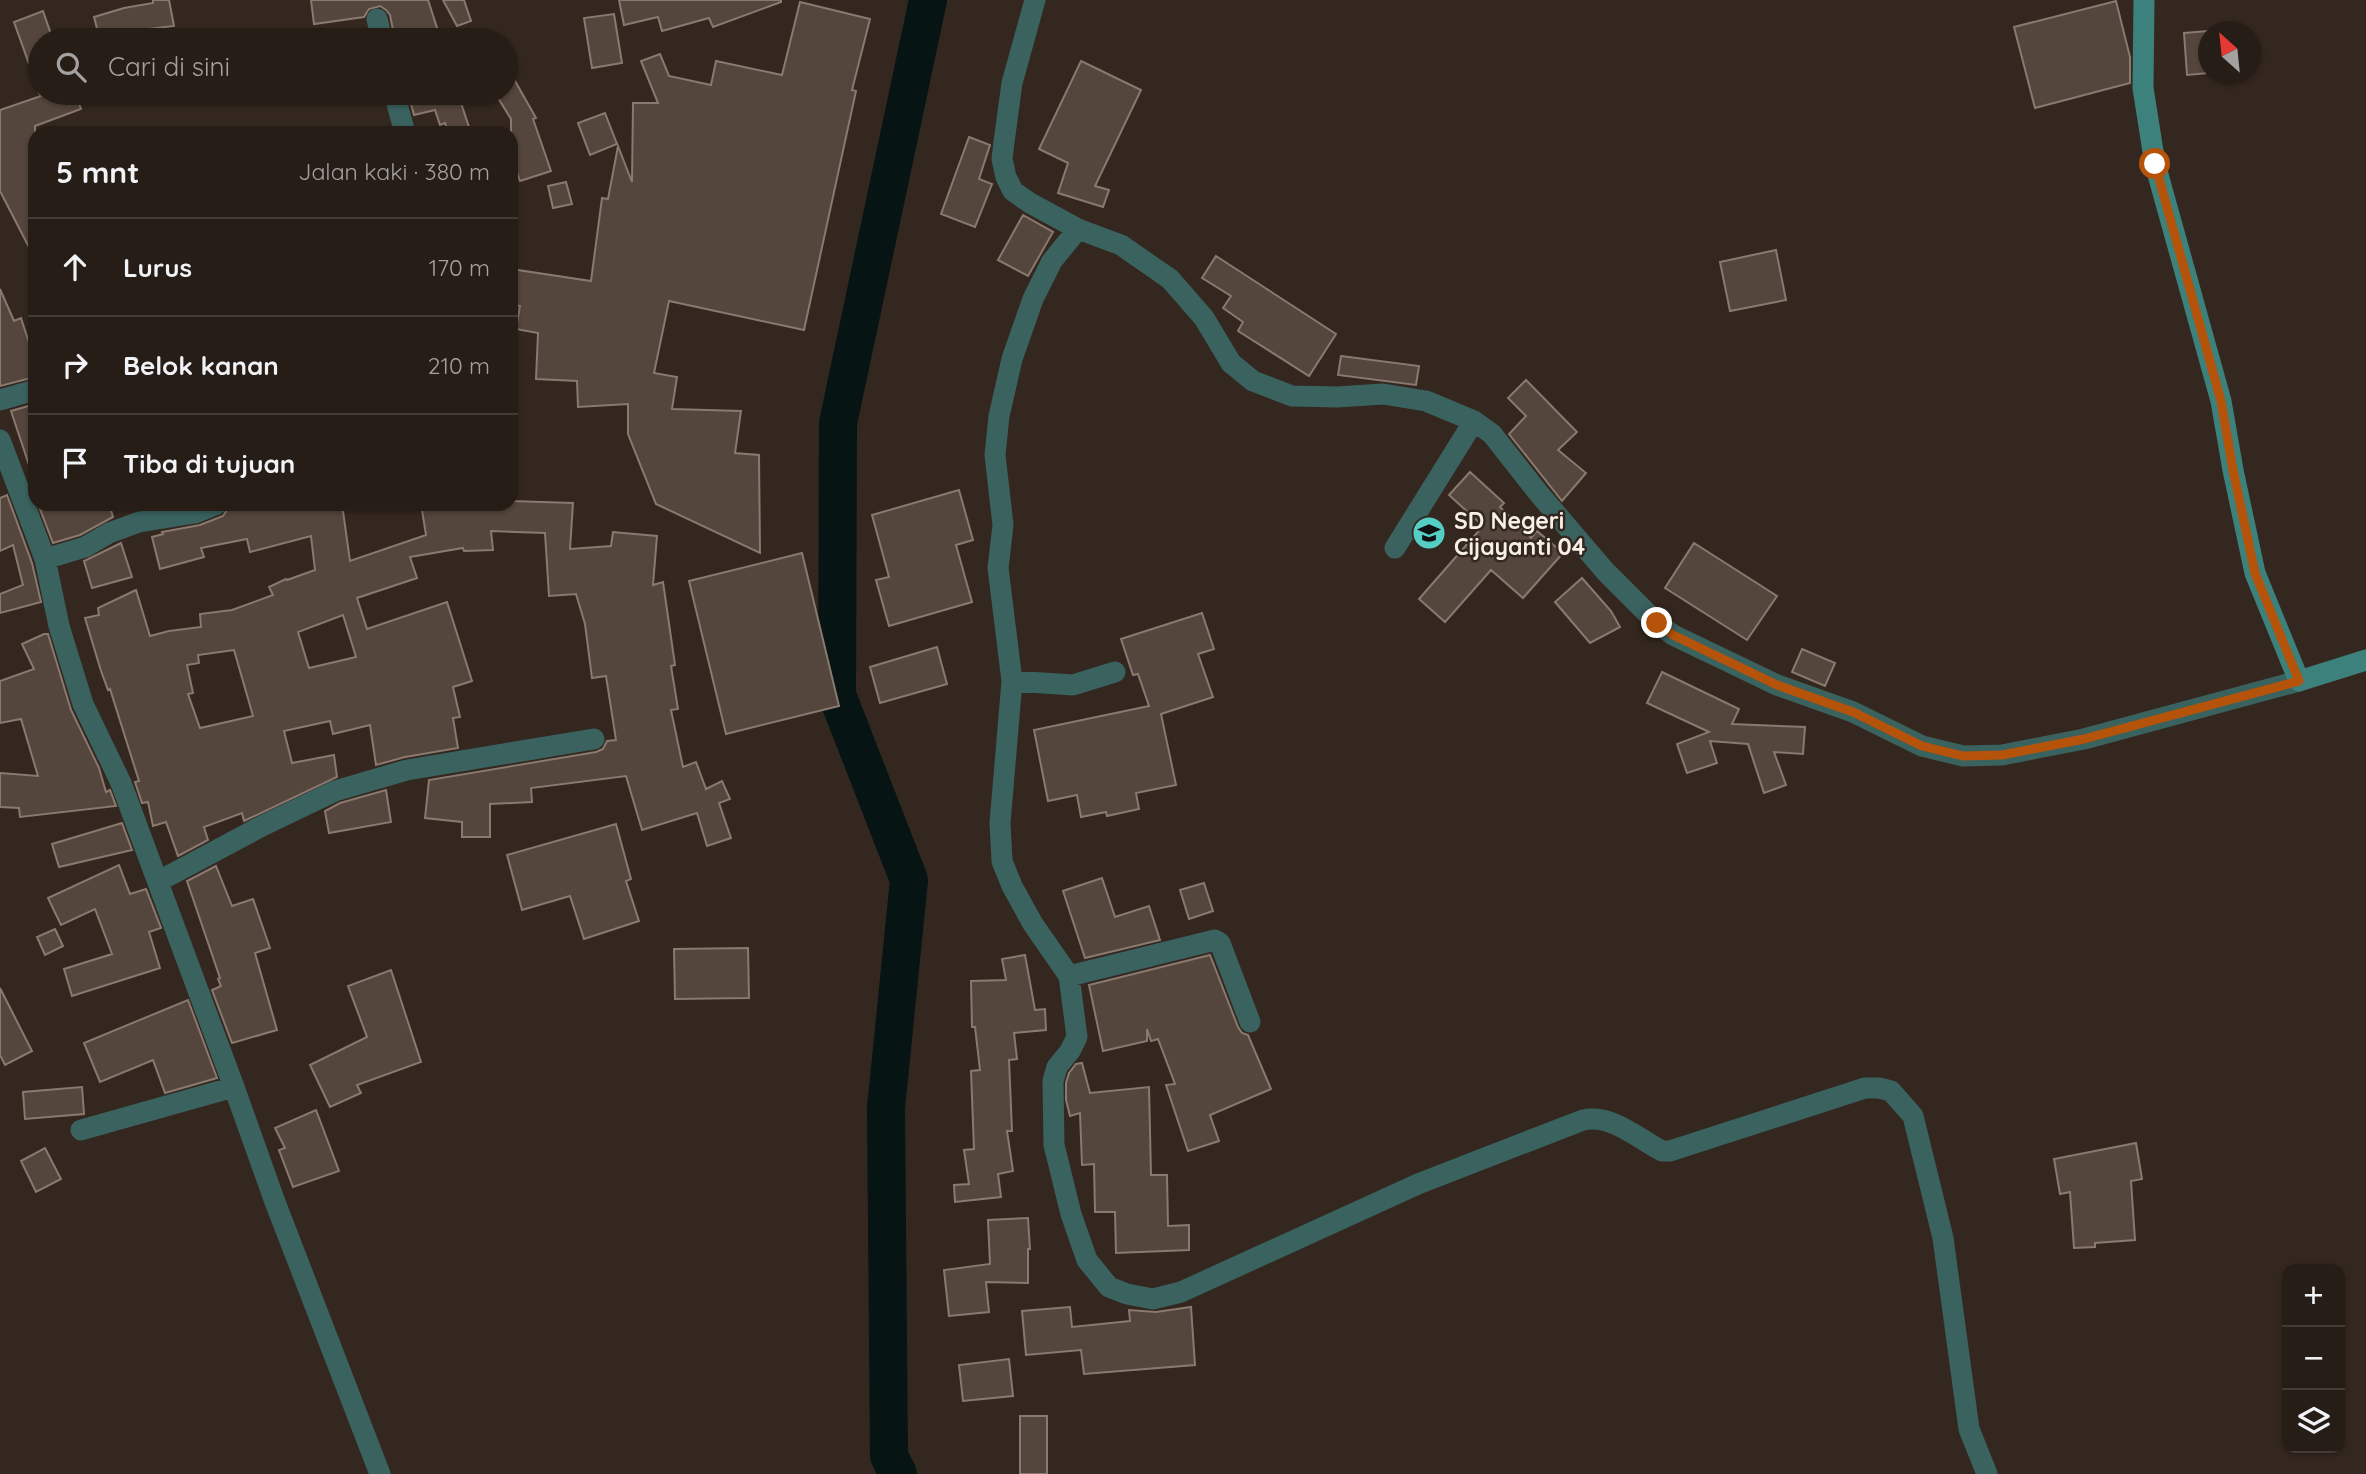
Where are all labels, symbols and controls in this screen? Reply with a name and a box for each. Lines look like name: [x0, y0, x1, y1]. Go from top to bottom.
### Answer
north arrow: [2198, 21, 2261, 84]
search box: [28, 28, 518, 105]
icon: search: [52, 48, 90, 86]
text: Cari di sini: [108, 50, 230, 83]
route start: [2139, 148, 2170, 179]
text: 5 mnt: [56, 153, 140, 191]
text: Jalan kaki · 380 m: [298, 157, 490, 186]
icon: ahead: [56, 248, 94, 286]
text: Lurus: [123, 251, 192, 284]
text: 170 m: [429, 253, 490, 282]
icon: right: [56, 346, 94, 384]
text: Belok kanan: [123, 349, 279, 382]
text: 210 m: [428, 351, 490, 380]
icon: arrive: [56, 444, 94, 482]
text: Tiba di tujuan: [123, 447, 295, 480]
place label: SD Negeri Cijayanti 04: [1454, 506, 1585, 561]
school or university icon: SD Negeri Cijayanti 04: [1410, 514, 1448, 552]
route end: [1641, 607, 1672, 638]
map controls: [2282, 1264, 2345, 1453]
button: +: [2282, 1264, 2345, 1327]
button: −: [2282, 1327, 2345, 1390]
button: layers: [2282, 1390, 2345, 1453]

